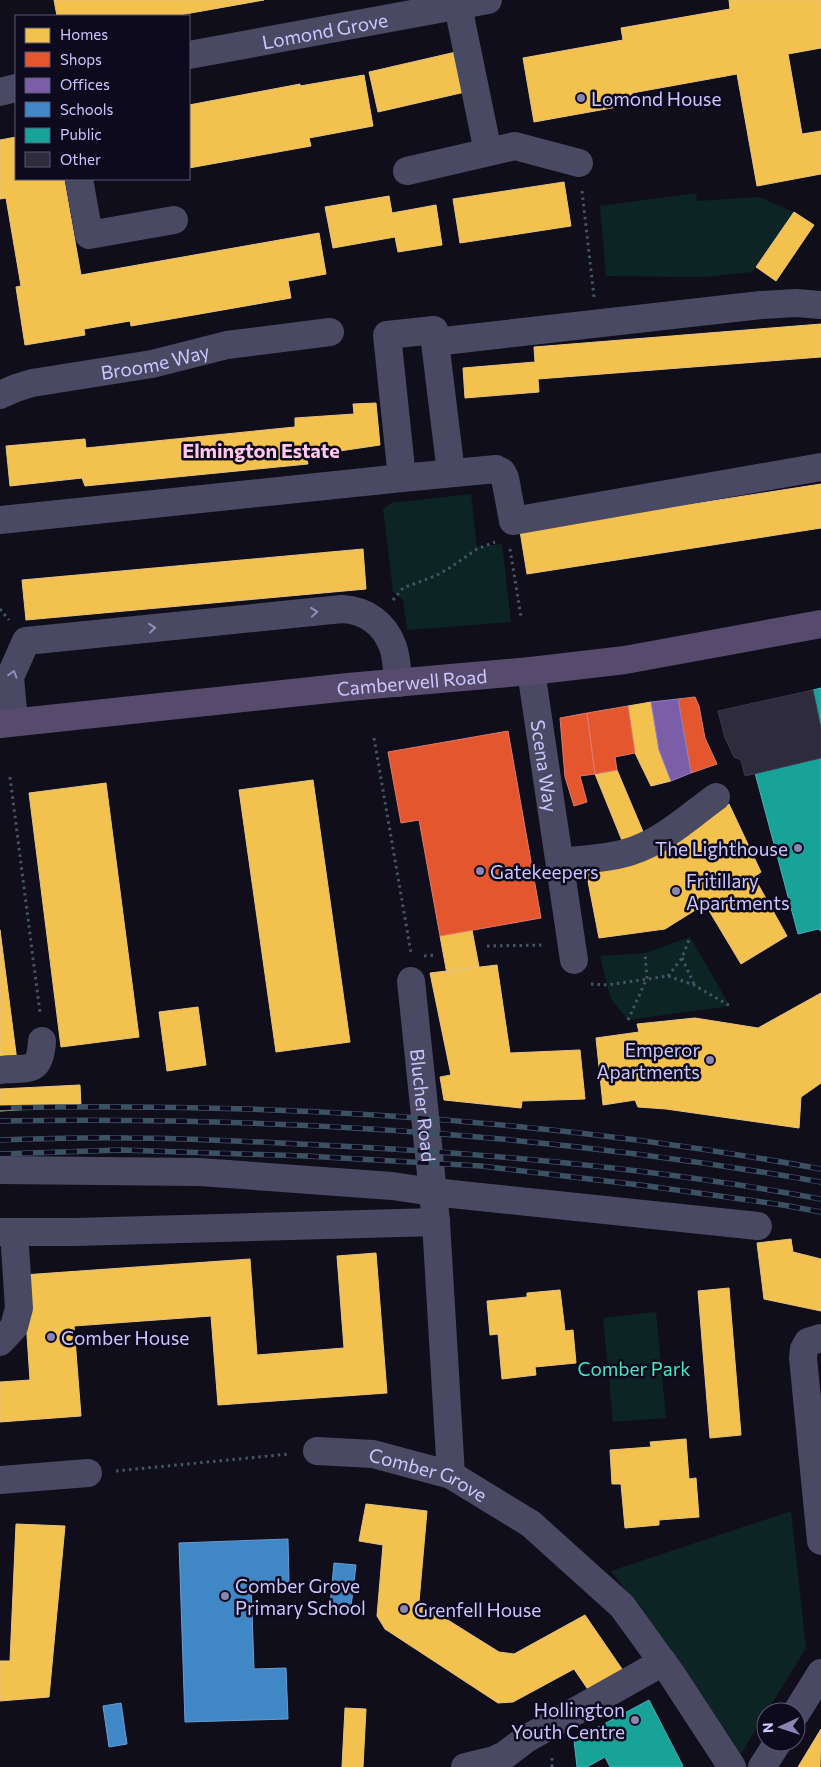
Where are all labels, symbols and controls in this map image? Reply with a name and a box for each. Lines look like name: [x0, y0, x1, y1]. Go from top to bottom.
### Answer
street label: Lomond Grove: [260, 7, 389, 53]
legend: [15, 15, 190, 180]
text: Homes: [60, 25, 108, 43]
text: Shops: [60, 50, 102, 68]
text: Offices: [60, 75, 110, 93]
place label: Lomond House: [591, 87, 722, 110]
marker: Lomond House: [575, 92, 587, 104]
text: Schools: [60, 100, 114, 118]
text: Public: [60, 125, 102, 143]
text: Other: [60, 150, 101, 168]
street label: Broome Way: [99, 338, 212, 383]
district label: Elmington Estate: [182, 438, 340, 462]
one-way arrow: [310, 607, 318, 618]
one-way arrow: [148, 623, 156, 634]
street label: Camberwell Road: [335, 663, 488, 700]
one-way arrow: [7, 670, 17, 679]
street label: Scena Way: [527, 718, 563, 814]
place label: The Lighthouse: [655, 837, 788, 860]
marker: The Lighthouse: [792, 842, 804, 854]
place label: Gatekeepers: [490, 860, 599, 883]
marker: Gatekeepers: [474, 865, 486, 877]
place label: Fritillary Apartments: [686, 869, 790, 914]
marker: Fritillary Apartments: [670, 885, 682, 897]
place label: Emperor Apartments: [596, 1038, 700, 1083]
street label: Blucher Road: [407, 1048, 441, 1163]
marker: Emperor Apartments: [704, 1054, 716, 1066]
place label: Comber House: [61, 1326, 189, 1349]
marker: Comber House: [45, 1331, 57, 1343]
park label: Comber Park: [577, 1357, 691, 1380]
street label: Comber Grove: [366, 1442, 492, 1506]
place label: Comber Grove Primary School: [235, 1574, 366, 1619]
marker: Comber Grove Primary School: [219, 1590, 231, 1602]
place label: Grenfell House: [414, 1598, 541, 1621]
marker: Grenfell House: [398, 1603, 410, 1615]
place label: Hollington Youth Centre: [511, 1698, 625, 1743]
north arrow: [756, 1702, 806, 1752]
marker: Hollington Youth Centre: [629, 1714, 641, 1726]
text: N: [759, 1722, 776, 1733]

